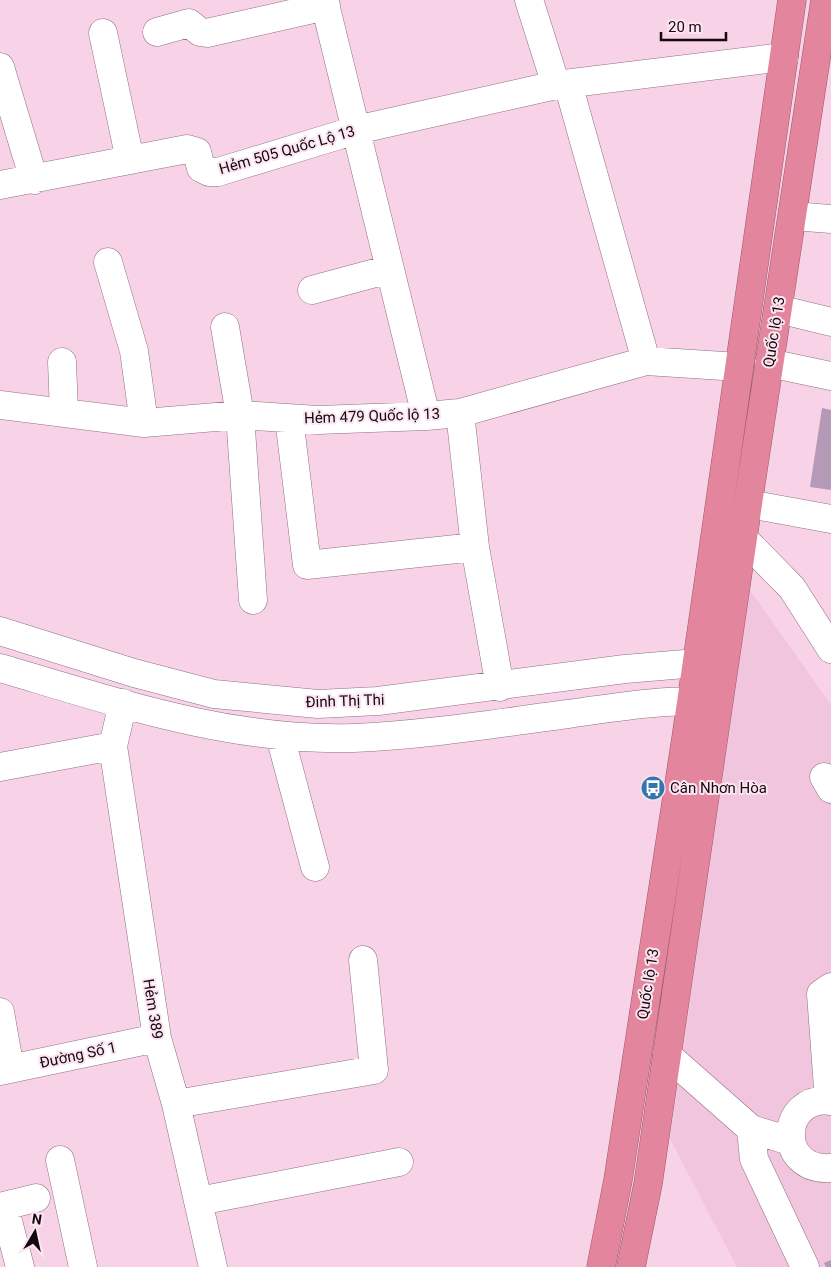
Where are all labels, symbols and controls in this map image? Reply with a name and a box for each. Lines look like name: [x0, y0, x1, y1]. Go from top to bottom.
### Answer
scale bar: [661, 10, 726, 42]
text: 20 m: [668, 18, 702, 36]
street label: Hẻm 505 Quốc Lộ 13: [217, 122, 357, 178]
street label: Quốc lộ 13: [760, 295, 788, 369]
street label: Hẻm 479 Quốc lộ 13: [304, 405, 440, 427]
street label: Đinh Thị Thi: [305, 691, 385, 711]
bus stop icon: Cân Nhơn Hòa: [640, 775, 666, 801]
place label: Cân Nhơn Hòa: [670, 779, 767, 797]
street label: Quốc lộ 13: [634, 947, 662, 1021]
street label: Hẻm 389: [139, 978, 167, 1040]
street label: Đường Số 1: [38, 1038, 118, 1072]
north arrow: [10, 1207, 60, 1257]
text: N: [31, 1210, 43, 1228]

